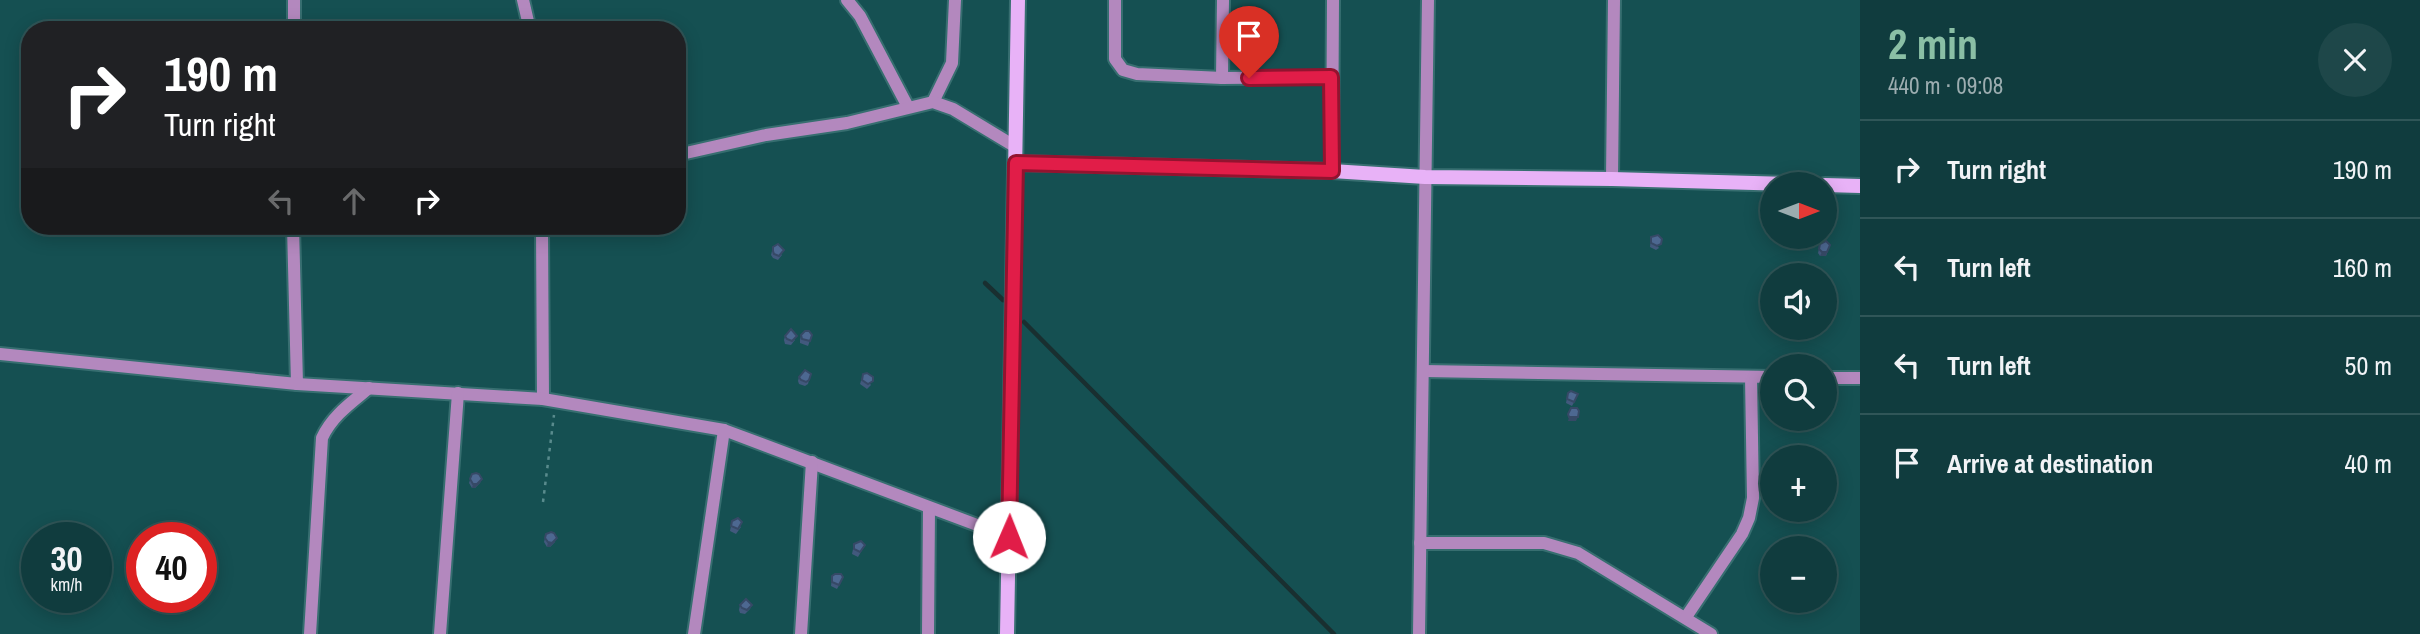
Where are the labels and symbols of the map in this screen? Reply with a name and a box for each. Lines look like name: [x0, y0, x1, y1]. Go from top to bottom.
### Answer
pin: [1219, 6, 1279, 78]
north arrow: [1760, 172, 1838, 248]
position arrow: [972, 500, 1046, 574]
speed limit sign: 40: [126, 522, 217, 613]

